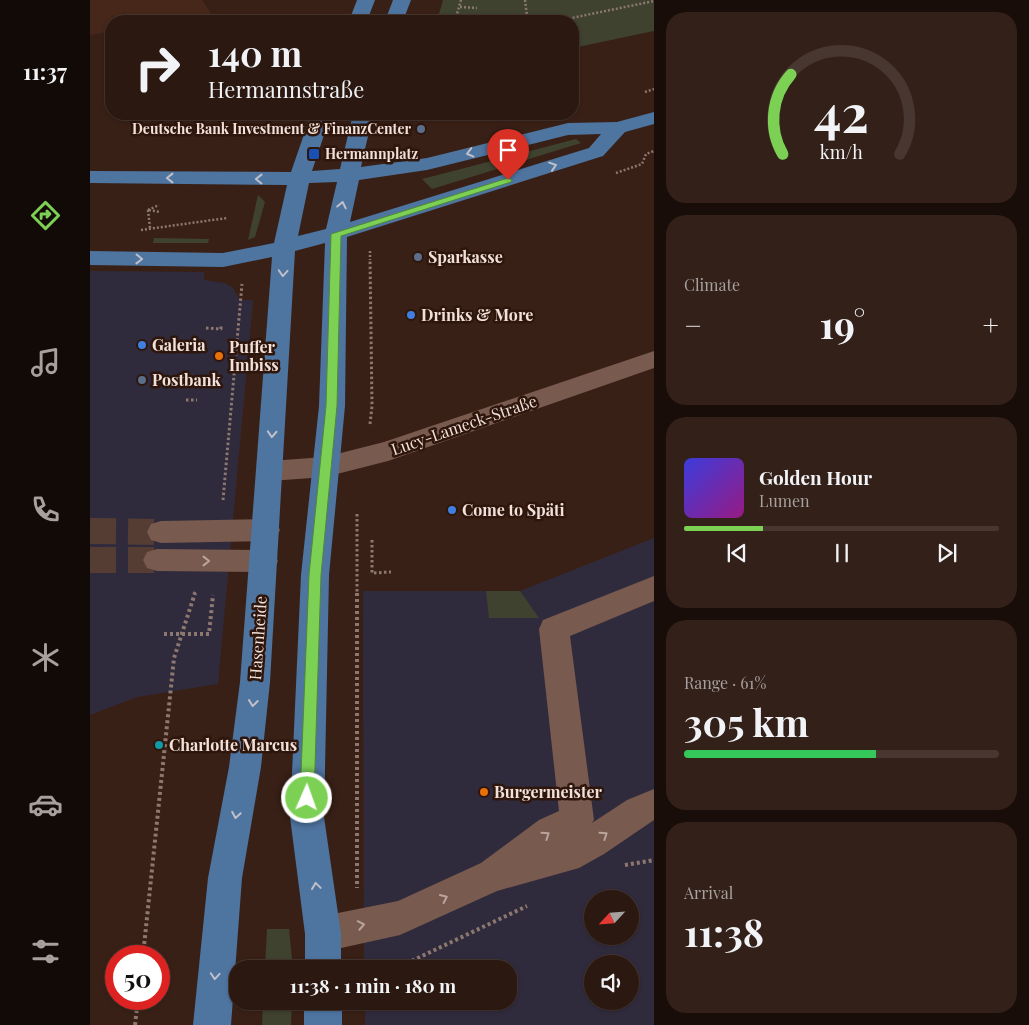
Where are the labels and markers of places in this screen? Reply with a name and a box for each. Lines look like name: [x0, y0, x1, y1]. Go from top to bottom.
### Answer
place label: Deutsche Bank Investment & FinanzCenter: [132, 119, 411, 138]
marker: Deutsche Bank Investment & FinanzCenter: [415, 123, 427, 135]
pin: [487, 129, 529, 180]
place label: Hermannplatz: [325, 144, 418, 163]
marker: Hermannplatz: [307, 147, 321, 161]
place label: Sparkasse: [428, 246, 503, 267]
marker: Sparkasse: [412, 251, 424, 263]
place label: Drinks & More: [421, 304, 533, 325]
marker: Drinks & More: [405, 309, 417, 321]
place label: Galeria: [152, 334, 206, 355]
place label: Puffer Imbiss: [229, 336, 279, 375]
marker: Galeria: [136, 339, 148, 351]
marker: Puffer Imbiss: [213, 350, 225, 362]
place label: Postbank: [152, 369, 222, 390]
marker: Postbank: [136, 374, 148, 386]
place label: Come to Späti: [462, 499, 565, 520]
marker: Come to Späti: [446, 504, 458, 516]
place label: Charlotte Marcus: [169, 734, 297, 755]
marker: Charlotte Marcus: [153, 739, 165, 751]
place label: Burgermeister: [494, 781, 602, 802]
marker: Burgermeister: [478, 786, 490, 798]

